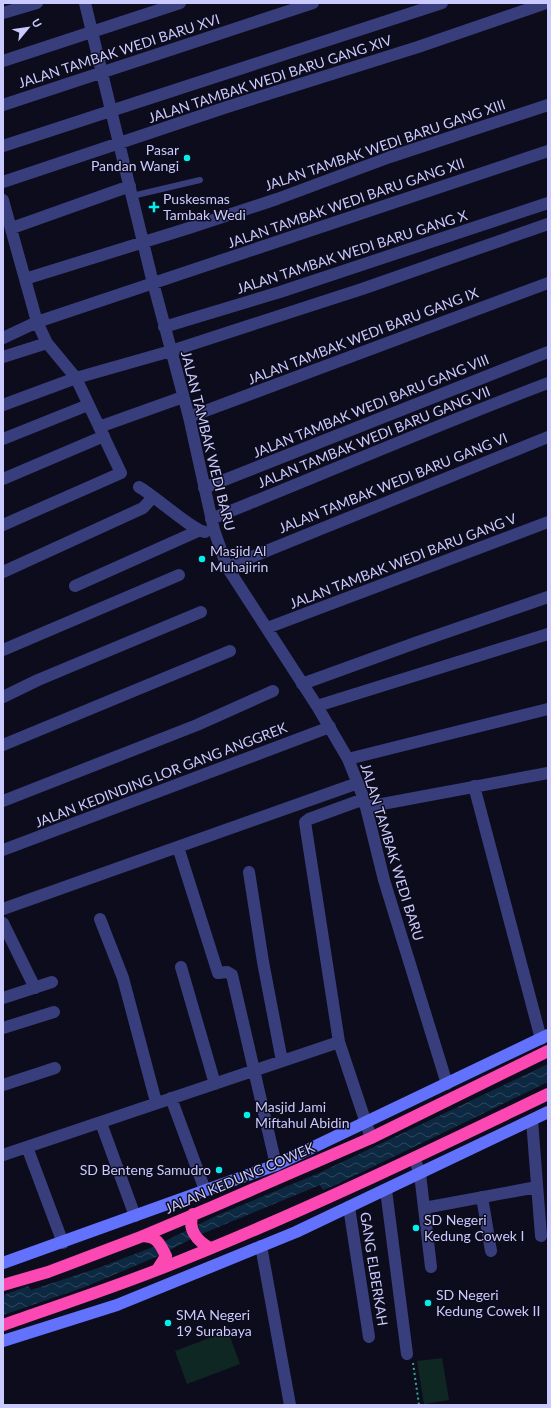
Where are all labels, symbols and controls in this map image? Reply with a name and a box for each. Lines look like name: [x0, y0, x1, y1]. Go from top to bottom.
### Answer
north arrow: [8, 8, 48, 48]
street label: JALAN TAMBAK WEDI BARU XVI: [16, 10, 222, 92]
street label: JALAN TAMBAK WEDI BARU GANG XIV: [146, 31, 394, 126]
street label: JALAN TAMBAK WEDI BARU GANG XIII: [262, 95, 507, 194]
place label: Pasar Pandan Wangi: [91, 141, 179, 174]
marker: Pasar Pandan Wangi: [182, 153, 192, 163]
street label: JALAN TAMBAK WEDI BARU GANG XII: [225, 154, 467, 252]
place label: Puskesmas Tambak Wedi: [163, 190, 246, 223]
marker: Puskesmas Tambak Wedi: [148, 201, 160, 213]
street label: JALAN TAMBAK WEDI BARU GANG X: [234, 207, 470, 297]
street label: JALAN TAMBAK WEDI BARU GANG IX: [245, 284, 480, 387]
street label: JALAN TAMBAK WEDI BARU: [178, 349, 239, 533]
street label: JALAN TAMBAK WEDI BARU GANG VIII: [250, 351, 492, 461]
street label: JALAN TAMBAK WEDI BARU GANG VII: [276, 429, 510, 536]
street label: JALAN TAMBAK WEDI BARU GANG VI: [276, 429, 510, 537]
street label: JALAN TAMBAK WEDI BARU GANG V: [287, 509, 519, 612]
place label: Masjid Al Muhajirin: [210, 542, 268, 575]
marker: Masjid Al Muhajirin: [197, 554, 207, 564]
street label: JALAN KEDINDING LOR GANG ANGGREK: [32, 718, 290, 831]
street label: JALAN TAMBAK WEDI BARU: [357, 761, 428, 943]
place label: Masjid Jami Miftahul Abidin: [255, 1098, 350, 1131]
marker: Masjid Jami Miftahul Abidin: [242, 1110, 252, 1120]
street label: JALAN KEDUNG COWEK: [162, 1138, 318, 1217]
place label: SD Benteng Samudro: [80, 1161, 211, 1178]
marker: SD Benteng Samudro: [214, 1165, 224, 1175]
street label: GANG ELBERKAH: [357, 1211, 392, 1327]
place label: SD Negeri Kedung Cowek I: [424, 1211, 524, 1244]
marker: SD Negeri Kedung Cowek I: [411, 1223, 421, 1233]
place label: SD Negeri Kedung Cowek II: [436, 1286, 540, 1319]
marker: SD Negeri Kedung Cowek II: [423, 1298, 433, 1308]
place label: SMA Negeri 19 Surabaya: [176, 1306, 252, 1339]
marker: SMA Negeri 19 Surabaya: [163, 1318, 173, 1328]

